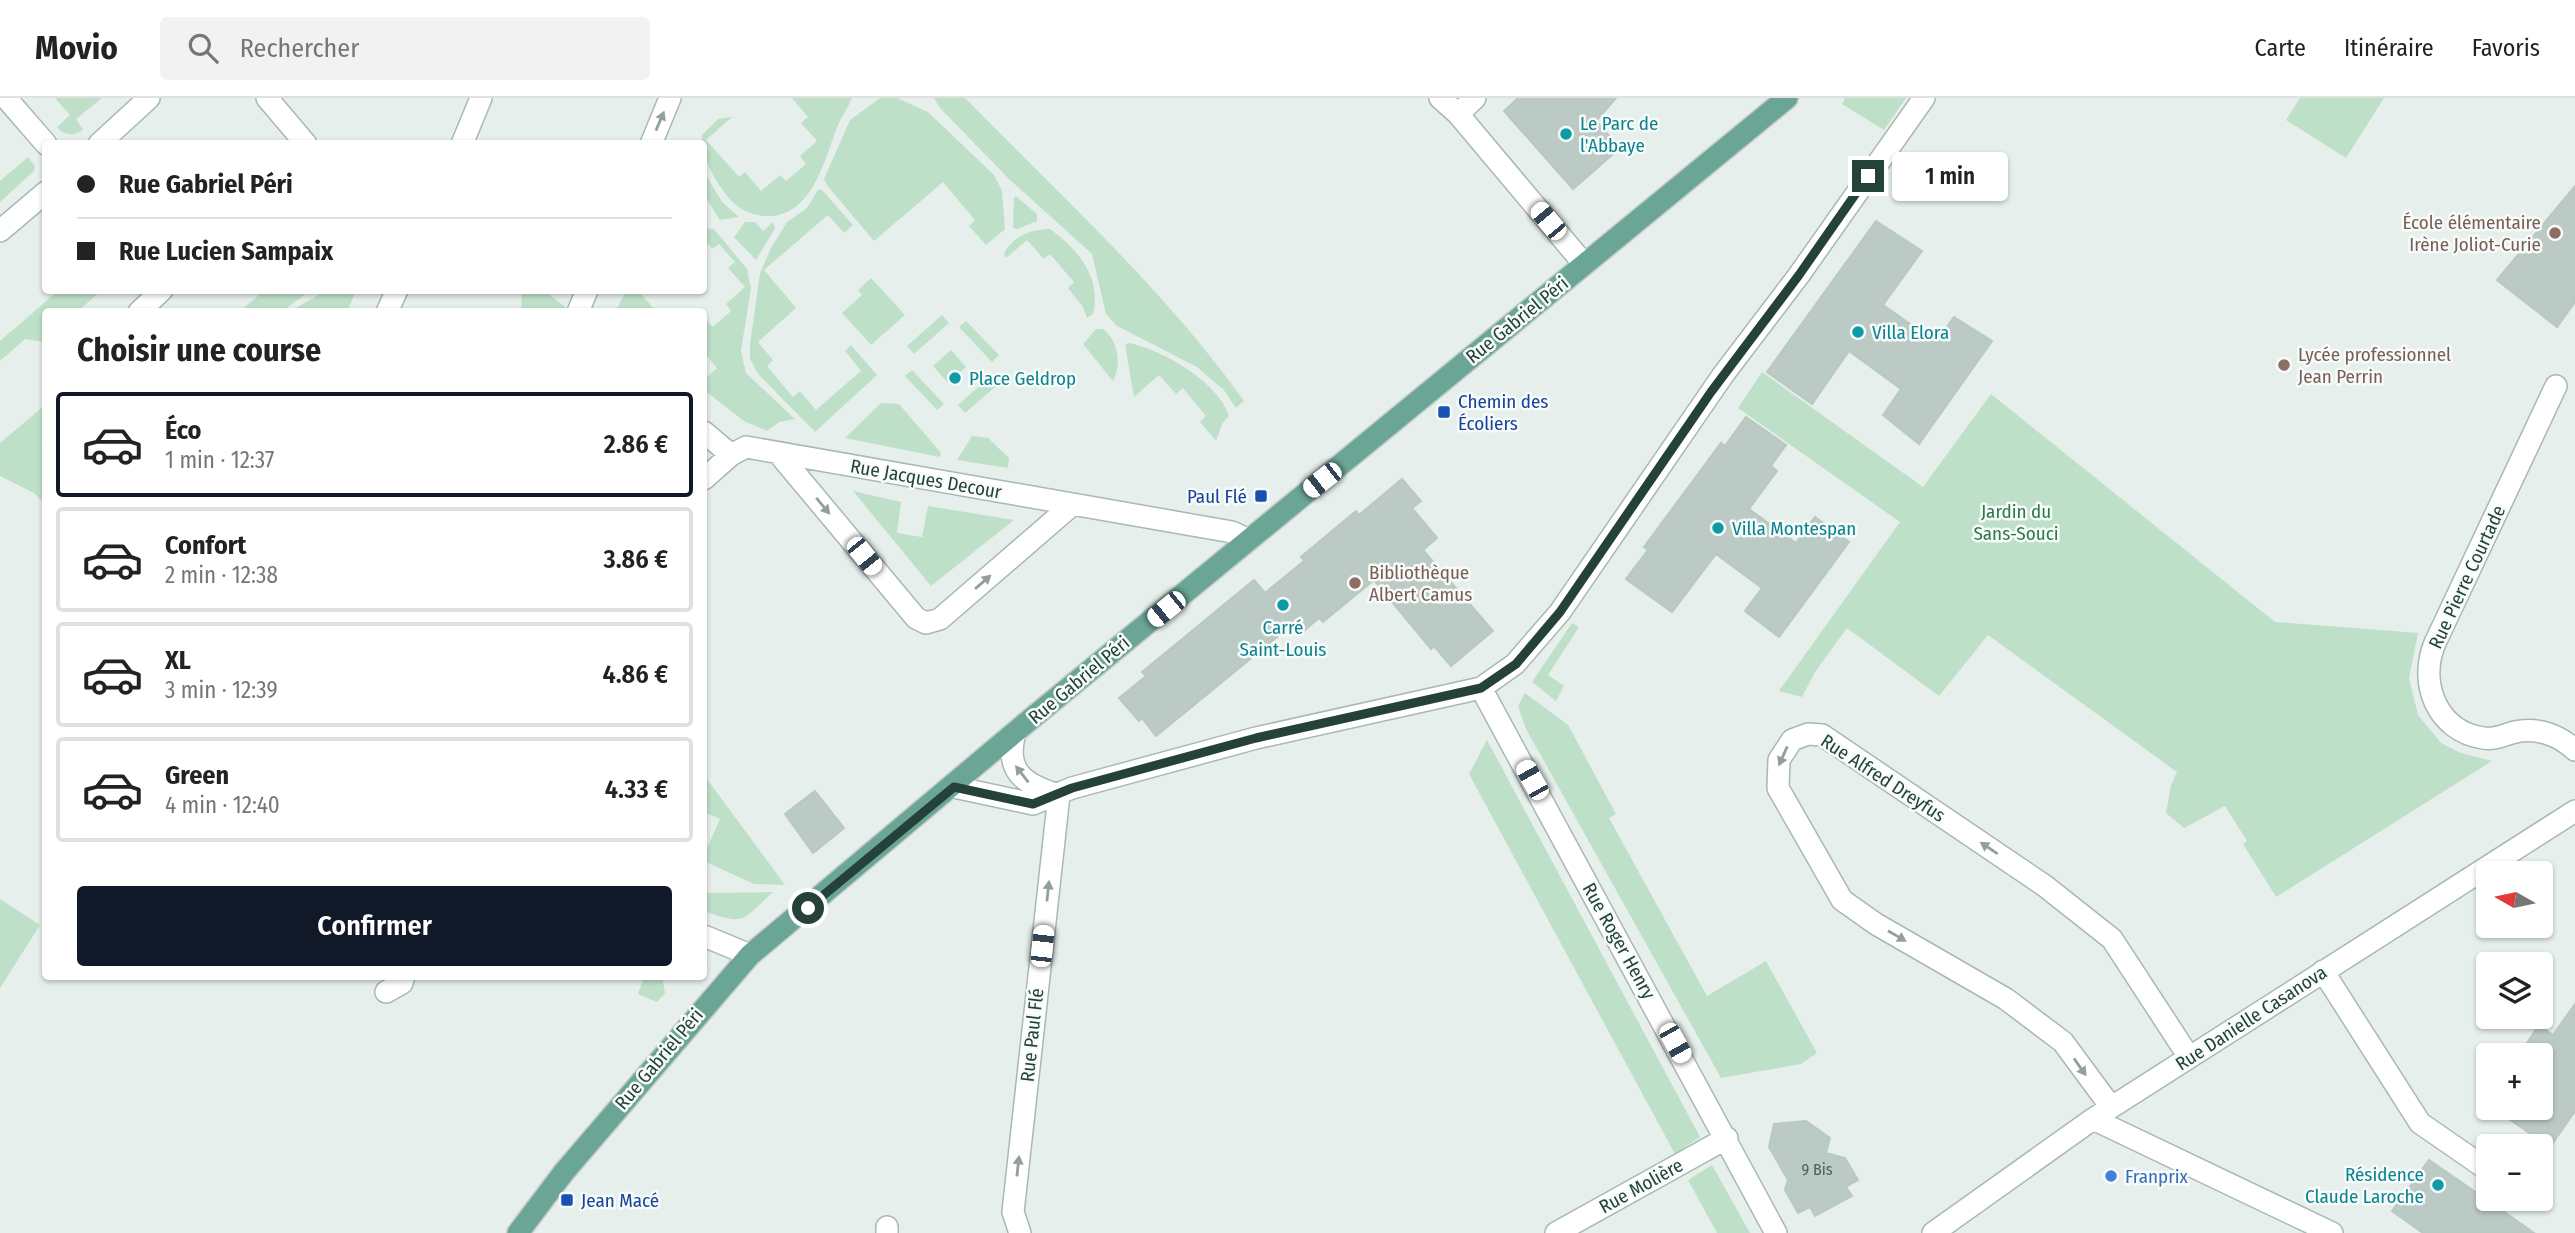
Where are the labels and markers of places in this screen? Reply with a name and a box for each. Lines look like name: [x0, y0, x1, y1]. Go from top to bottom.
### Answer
place label: Le Parc de l'Abbaye: [1580, 112, 1658, 157]
marker: Le Parc de l'Abbaye: [1558, 126, 1574, 142]
place label: École élémentaire Irène Joliot-Curie: [2403, 211, 2541, 256]
marker: École élémentaire Irène Joliot-Curie: [2547, 225, 2563, 241]
place label: Villa Elora: [1872, 321, 1949, 344]
marker: Villa Elora: [1850, 324, 1866, 340]
place label: Lycée professionnel Jean Perrin: [2298, 343, 2451, 388]
marker: Lycée professionnel Jean Perrin: [2276, 357, 2292, 373]
place label: Place Geldrop: [969, 367, 1076, 390]
marker: Place Geldrop: [947, 370, 963, 386]
place label: Chemin des Écoliers: [1458, 390, 1548, 435]
marker: Chemin des Écoliers: [1436, 404, 1452, 420]
place label: Paul Flé: [1187, 485, 1247, 508]
marker: Paul Flé: [1253, 488, 1269, 504]
place label: Villa Montespan: [1732, 517, 1856, 540]
marker: Villa Montespan: [1710, 520, 1726, 536]
place label: Bibliothèque Albert Camus: [1369, 561, 1472, 606]
marker: Bibliothèque Albert Camus: [1347, 575, 1363, 591]
marker: Carré Saint-Louis: [1275, 597, 1291, 613]
place label: Carré Saint-Louis: [1240, 616, 1326, 661]
place label: Résidence Claude Laroche: [2305, 1163, 2424, 1208]
place label: Franprix: [2125, 1165, 2189, 1188]
marker: Franprix: [2103, 1168, 2119, 1184]
marker: Résidence Claude Laroche: [2430, 1177, 2446, 1193]
place label: Jean Macé: [581, 1189, 659, 1212]
marker: Jean Macé: [559, 1192, 575, 1208]

